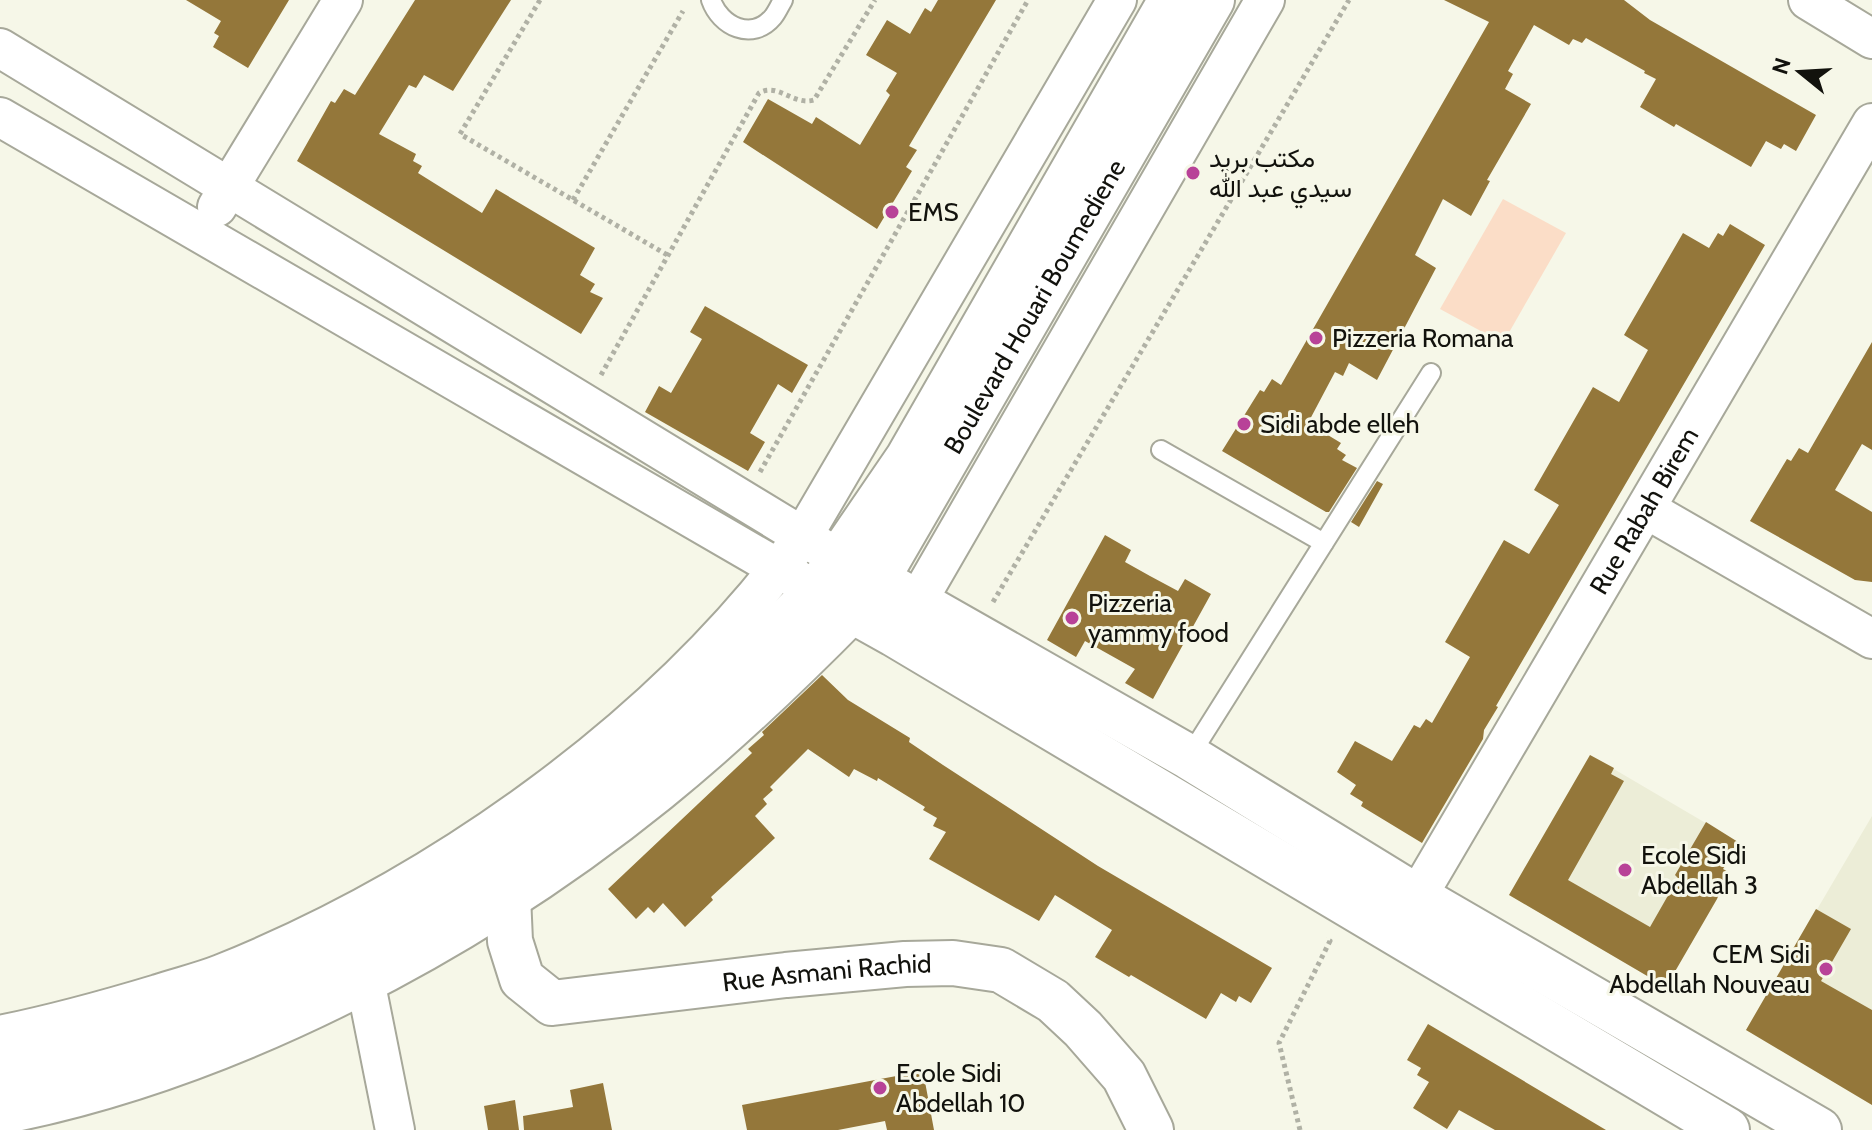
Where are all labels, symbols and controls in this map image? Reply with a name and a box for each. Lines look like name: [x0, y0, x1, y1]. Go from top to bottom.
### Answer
north arrow: [1760, 32, 1840, 112]
text: N: [1766, 54, 1797, 78]
place label: مكتب بريد سيدي عبد الله: [1209, 142, 1352, 209]
street label: Boulevard Houari Boumediene: [937, 154, 1132, 459]
marker: مكتب بريد سيدي عبد الله: [1184, 164, 1202, 182]
place label: EMS: [908, 196, 959, 228]
marker: EMS: [883, 203, 901, 221]
place label: Pizzeria Romana: [1332, 322, 1514, 354]
marker: Pizzeria Romana: [1307, 329, 1325, 347]
place label: Sidi abde elleh: [1260, 408, 1420, 440]
marker: Sidi abde elleh: [1235, 415, 1253, 433]
street label: Rue Rabah Birem: [1583, 422, 1705, 600]
place label: Pizzeria yammy food: [1088, 587, 1229, 649]
marker: Pizzeria yammy food: [1063, 609, 1081, 627]
place label: Ecole Sidi Abdellah 3: [1641, 839, 1758, 901]
marker: Ecole Sidi Abdellah 3: [1616, 861, 1634, 879]
place label: CEM Sidi Abdellah Nouveau: [1609, 938, 1810, 1000]
street label: Rue Asmani Rachid: [721, 947, 932, 998]
marker: CEM Sidi Abdellah Nouveau: [1817, 960, 1835, 978]
place label: Ecole Sidi Abdellah 10: [896, 1057, 1026, 1119]
marker: Ecole Sidi Abdellah 10: [871, 1079, 889, 1097]

